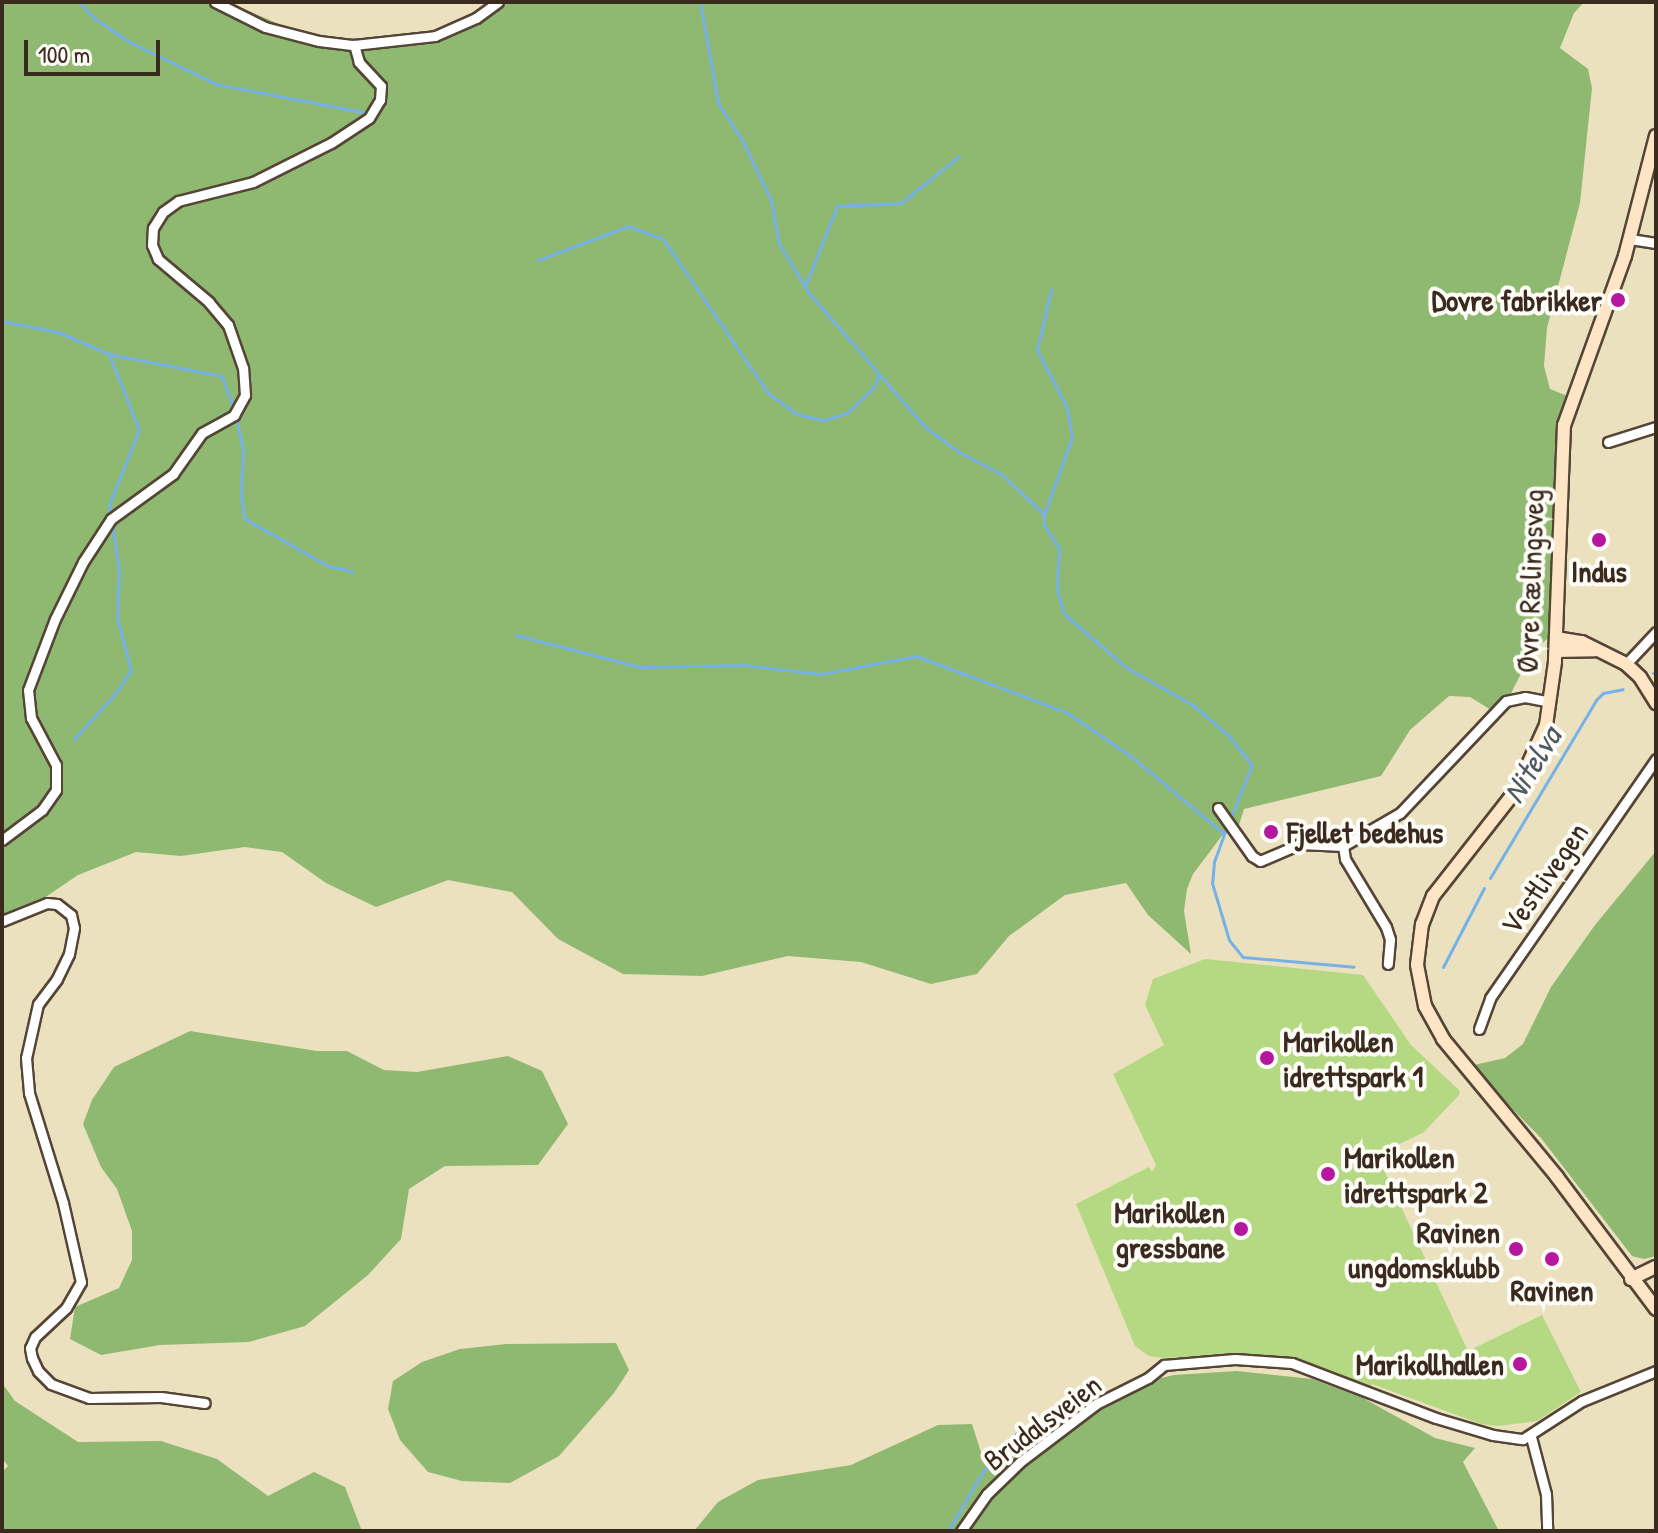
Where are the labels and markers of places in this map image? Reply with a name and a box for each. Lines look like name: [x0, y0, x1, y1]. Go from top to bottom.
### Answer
place label: Dovre fabrikker: [1432, 282, 1602, 318]
marker: Dovre fabrikker: [1609, 291, 1627, 309]
marker: Indus: [1590, 531, 1608, 549]
place label: Indus: [1571, 553, 1627, 589]
place label: Fjellet bedehus: [1287, 814, 1443, 850]
marker: Fjellet bedehus: [1262, 823, 1280, 841]
place label: Marikollen idrettspark 1: [1283, 1023, 1423, 1094]
marker: Marikollen idrettspark 1: [1258, 1049, 1276, 1067]
place label: Marikollen idrettspark 2: [1344, 1139, 1488, 1210]
marker: Marikollen idrettspark 2: [1319, 1165, 1337, 1183]
place label: Marikollen gressbane: [1114, 1194, 1225, 1264]
place label: Ravinen ungdomsklubb: [1348, 1214, 1500, 1284]
marker: Marikollen gressbane: [1232, 1220, 1250, 1238]
marker: Ravinen ungdomsklubb: [1507, 1240, 1525, 1258]
marker: Ravinen: [1543, 1250, 1561, 1268]
place label: Ravinen: [1510, 1272, 1594, 1308]
place label: Marikollhallen: [1356, 1346, 1504, 1382]
marker: Marikollhallen: [1511, 1355, 1529, 1373]

